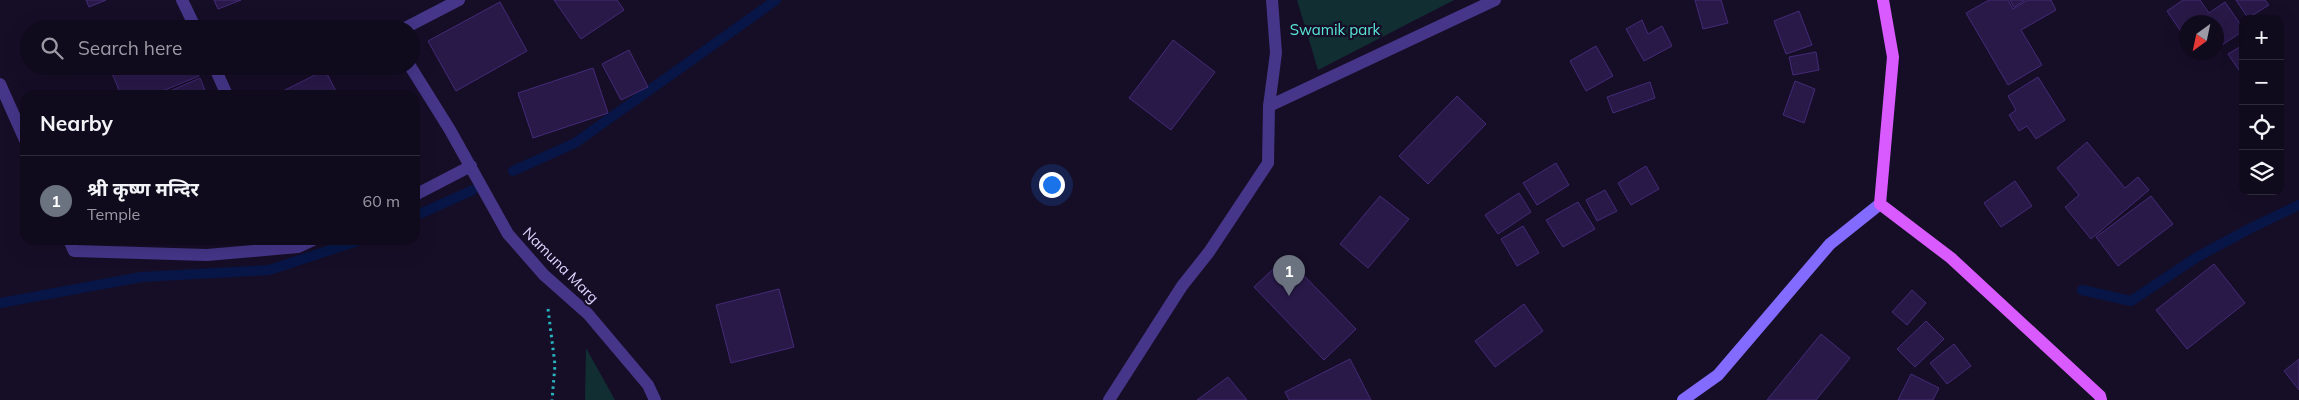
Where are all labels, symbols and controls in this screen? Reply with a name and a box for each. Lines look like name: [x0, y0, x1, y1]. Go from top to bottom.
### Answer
north arrow: [2179, 15, 2224, 60]
map controls: [2239, 15, 2284, 195]
button: +: [2239, 15, 2284, 60]
search box: [20, 20, 420, 75]
park label: Swamik park: [1290, 20, 1381, 39]
icon: search: [38, 34, 66, 62]
text: Search here: [78, 36, 182, 60]
button: −: [2239, 60, 2284, 105]
button: locate: [2239, 105, 2284, 150]
text: Nearby: [40, 110, 113, 136]
button: layers: [2239, 150, 2284, 195]
your location: [1039, 172, 1065, 198]
text: श्री कृष्ण मन्दिर: [87, 177, 199, 201]
text: 1: [51, 191, 61, 211]
text: 60 m: [363, 191, 400, 211]
text: Temple: [87, 204, 140, 224]
street label: Namuna Marg: [519, 223, 603, 307]
pin: 1: [1273, 255, 1305, 296]

